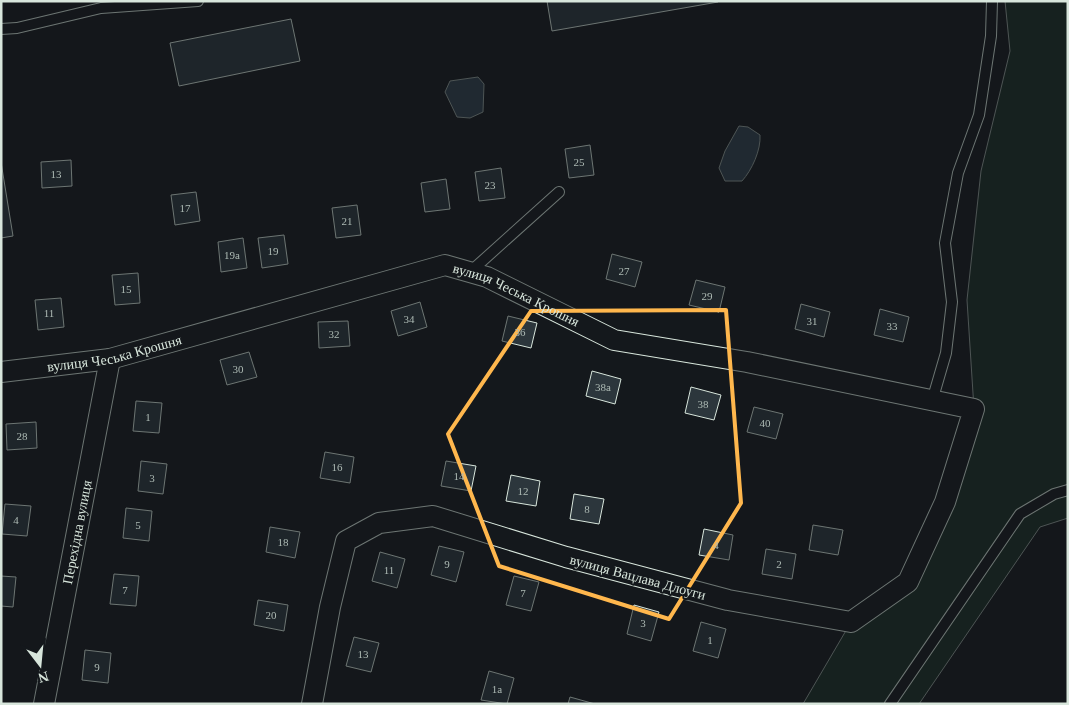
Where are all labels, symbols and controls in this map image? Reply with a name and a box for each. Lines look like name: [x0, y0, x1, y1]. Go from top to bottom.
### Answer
house number: 25: [574, 156, 585, 168]
house number: 13: [51, 168, 62, 180]
house number: 23: [485, 179, 496, 191]
house number: 17: [180, 202, 191, 214]
house number: 21: [342, 215, 353, 227]
house number: 19: [268, 245, 279, 257]
house number: 19а: [224, 249, 240, 261]
street label: вулиця Чеська Крошня: [451, 261, 582, 330]
house number: 27: [619, 265, 630, 277]
house number: 15: [121, 283, 132, 295]
house number: 29: [702, 290, 713, 302]
house number: 11: [44, 307, 54, 319]
house number: 34: [404, 313, 415, 325]
house number: 31: [807, 315, 818, 327]
house number: 33: [887, 320, 898, 332]
house number: 36: [515, 326, 526, 338]
house number: 32: [329, 328, 340, 340]
street label: вулиця Чеська Крошня: [46, 332, 184, 374]
house number: 30: [233, 363, 244, 375]
house number: 38а: [595, 381, 611, 393]
house number: 38: [698, 398, 709, 410]
house number: 1: [145, 411, 151, 423]
house number: 40: [760, 417, 771, 429]
house number: 28: [17, 430, 28, 442]
house number: 16: [332, 461, 343, 473]
house number: 14: [454, 470, 465, 482]
house number: 3: [149, 472, 155, 484]
street label: Перехідна вулиця: [60, 478, 95, 585]
house number: 12: [518, 485, 529, 497]
house number: 8: [584, 503, 590, 515]
house number: 4: [13, 514, 19, 526]
house number: 5: [135, 519, 141, 531]
house number: 18: [278, 536, 289, 548]
house number: 4: [713, 539, 719, 551]
street label: вулиця Вацлава Длоуги: [568, 552, 708, 603]
house number: 9: [444, 558, 450, 570]
house number: 2: [776, 558, 782, 570]
house number: 11: [384, 564, 394, 576]
house number: 7: [122, 584, 128, 596]
house number: 7: [520, 587, 526, 599]
house number: 20: [266, 609, 277, 621]
house number: 3: [640, 617, 646, 629]
house number: 1: [707, 634, 713, 646]
north arrow: [15, 640, 65, 690]
house number: 13: [358, 648, 369, 660]
house number: 9: [94, 661, 100, 673]
text: N: [37, 668, 50, 686]
house number: 1а: [492, 683, 502, 695]

